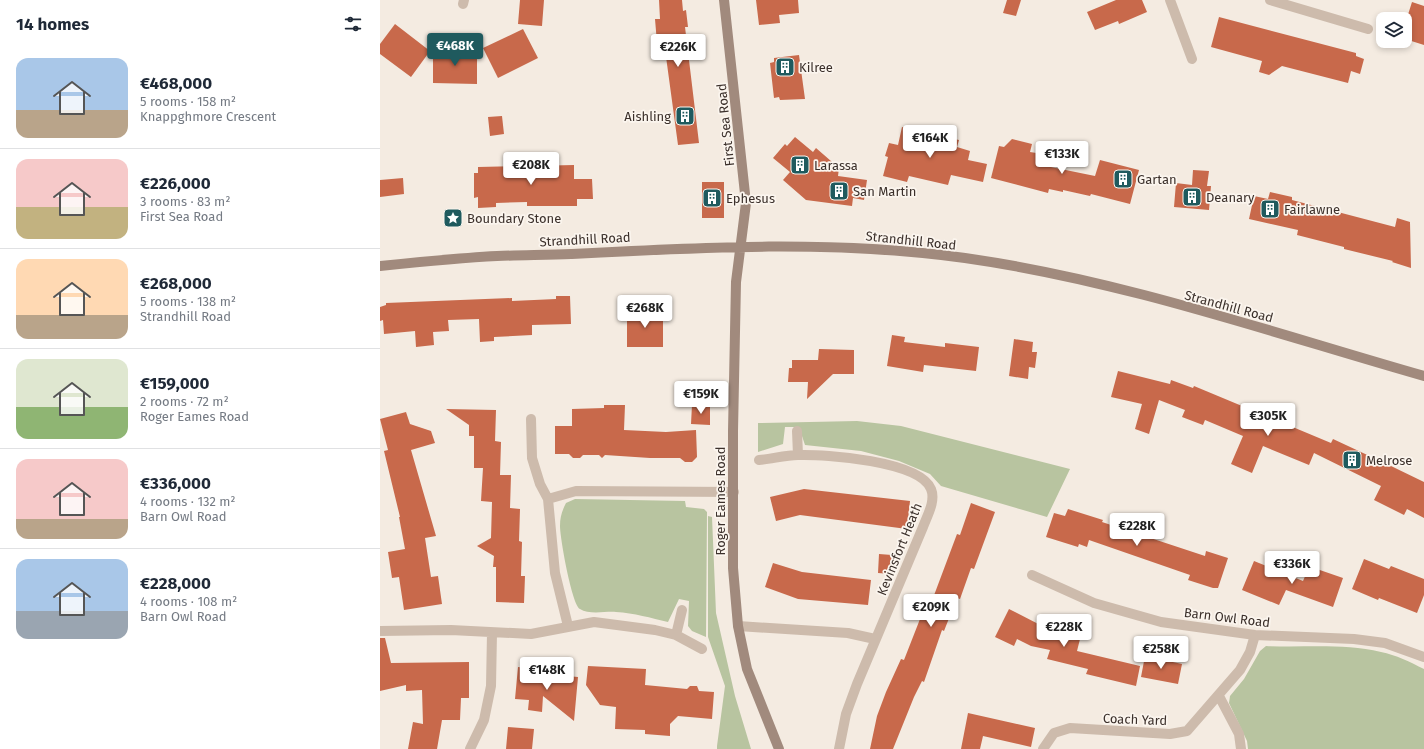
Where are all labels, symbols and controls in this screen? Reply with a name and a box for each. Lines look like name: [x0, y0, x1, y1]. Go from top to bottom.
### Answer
map controls: [1376, 12, 1412, 48]
button: layers: [1376, 12, 1412, 48]
icon: filters: [342, 13, 364, 35]
text: 14 homes: [16, 14, 89, 35]
pin: €468K: [427, 33, 483, 67]
pin: €226K: [650, 34, 706, 68]
text: €468K: [436, 38, 474, 53]
text: €226K: [660, 39, 696, 54]
building icon: Kilree: [774, 56, 796, 78]
place label: Kilree: [799, 60, 833, 75]
text: €468,000: [140, 73, 212, 94]
icon: home: [48, 74, 96, 122]
street label: First Sea Road: [714, 83, 737, 167]
text: 5 rooms · 158 m²: [140, 94, 236, 109]
building icon: Aishling: [674, 105, 696, 127]
text: Knappghmore Crescent: [140, 109, 276, 124]
place label: Aishling: [624, 109, 671, 124]
pin: €164K: [902, 125, 958, 159]
text: €164K: [912, 130, 948, 145]
pin: €133K: [1034, 141, 1090, 175]
text: €133K: [1044, 146, 1080, 161]
pin: €208K: [503, 152, 559, 186]
building icon: Larassa: [789, 154, 811, 176]
text: €208K: [512, 157, 550, 172]
place label: Larassa: [814, 158, 858, 173]
building icon: Gartan: [1112, 168, 1134, 190]
place label: Gartan: [1137, 172, 1177, 187]
text: €226,000: [140, 173, 211, 194]
icon: home: [48, 175, 96, 223]
building icon: San Martin: [828, 180, 850, 202]
place label: San Martin: [853, 184, 916, 199]
building icon: Deanary: [1181, 186, 1203, 208]
building icon: Ephesus: [701, 187, 723, 209]
place label: Deanary: [1206, 190, 1255, 205]
place label: Ephesus: [726, 191, 775, 206]
text: 3 rooms · 83 m²: [140, 194, 230, 209]
building icon: Fairlawne: [1259, 198, 1281, 220]
place label: Fairlawne: [1284, 202, 1340, 217]
place icon: Boundary Stone: [442, 207, 464, 229]
text: First Sea Road: [140, 209, 223, 224]
place label: Boundary Stone: [467, 211, 561, 226]
street label: Strandhill Road: [865, 228, 957, 253]
street label: Strandhill Road: [539, 230, 631, 249]
text: €268,000: [140, 273, 212, 294]
icon: home: [48, 275, 96, 323]
street label: Strandhill Road: [1183, 287, 1275, 326]
text: 5 rooms · 138 m²: [140, 294, 236, 309]
pin: €268K: [617, 295, 673, 329]
text: €268K: [626, 300, 664, 315]
text: Strandhill Road: [140, 309, 231, 324]
text: €159,000: [140, 373, 209, 394]
icon: home: [48, 375, 96, 423]
pin: €159K: [673, 381, 729, 415]
text: €159K: [683, 386, 719, 401]
text: 2 rooms · 72 m²: [140, 394, 229, 409]
pin: €305K: [1240, 403, 1296, 437]
text: €305K: [1249, 408, 1287, 423]
text: Roger Eames Road: [140, 409, 249, 424]
street label: Roger Eames Road: [713, 447, 728, 555]
building icon: Melrose: [1341, 449, 1363, 471]
place label: Melrose: [1366, 453, 1412, 468]
text: €336,000: [140, 473, 211, 494]
icon: home: [48, 475, 96, 523]
text: 4 rooms · 132 m²: [140, 494, 236, 509]
street label: Kevinsfort Heath: [874, 501, 925, 598]
text: Barn Owl Road: [140, 509, 227, 524]
pin: €228K: [1109, 513, 1165, 547]
text: €228K: [1119, 518, 1155, 533]
pin: €336K: [1264, 551, 1320, 585]
text: €336K: [1274, 556, 1310, 571]
text: €228,000: [140, 573, 211, 594]
icon: home: [48, 575, 96, 623]
text: 4 rooms · 108 m²: [140, 594, 237, 609]
pin: €209K: [903, 594, 959, 628]
text: €209K: [912, 599, 950, 614]
street label: Barn Owl Road: [1183, 605, 1271, 630]
text: Barn Owl Road: [140, 609, 227, 624]
pin: €228K: [1036, 614, 1092, 648]
text: €228K: [1046, 619, 1082, 634]
pin: €258K: [1133, 636, 1189, 670]
text: €258K: [1142, 641, 1180, 656]
pin: €148K: [519, 657, 575, 691]
text: €148K: [529, 662, 565, 677]
street label: Coach Yard: [1103, 711, 1167, 728]

